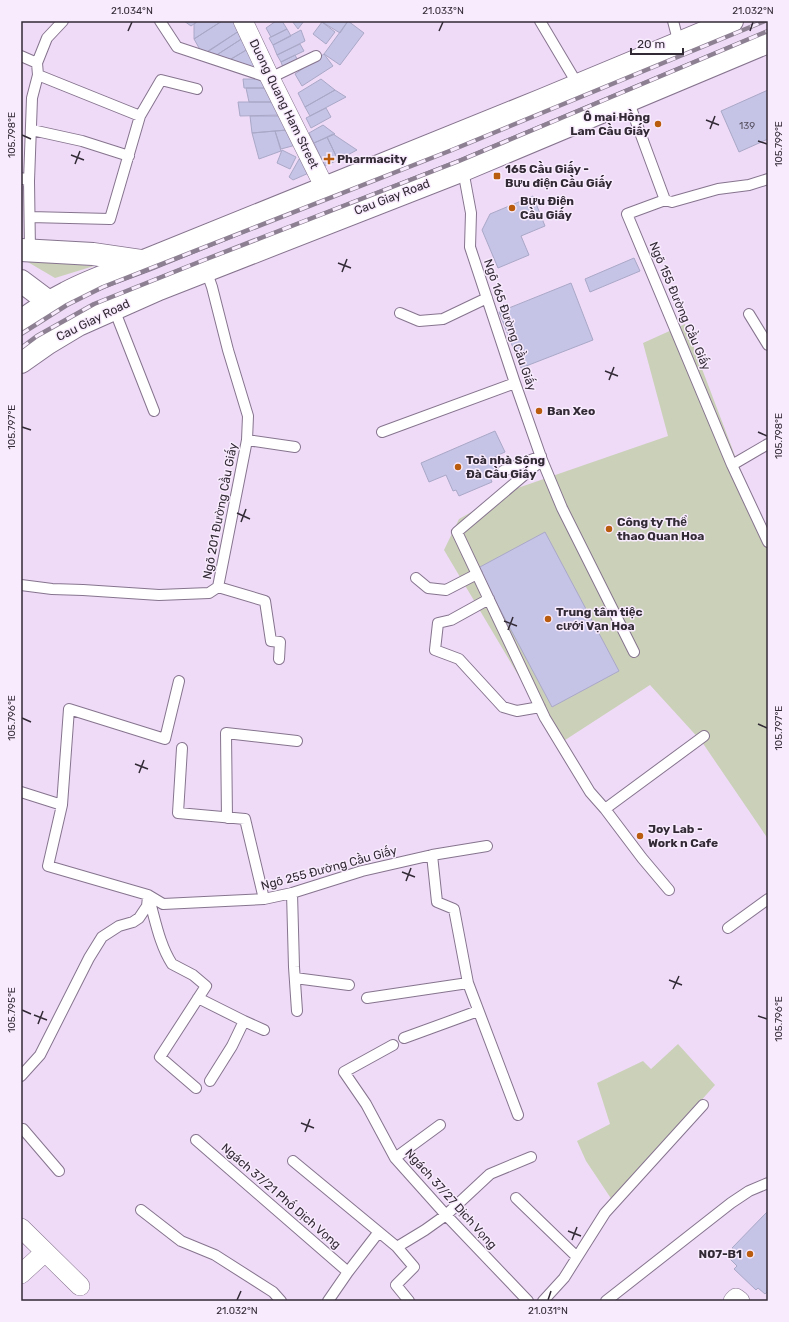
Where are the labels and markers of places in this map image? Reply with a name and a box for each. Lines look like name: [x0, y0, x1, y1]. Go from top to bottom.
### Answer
place label: Ô mai Hồng Lam Cầu Giấy: [570, 109, 650, 138]
marker: Ô mai Hồng Lam Cầu Giấy: [653, 119, 663, 129]
place label: Pharmacity: [337, 152, 407, 166]
marker: Pharmacity: [324, 154, 334, 164]
place label: 165 Cầu Giấy - Bưu điện Cầu Giấy: [505, 161, 612, 190]
marker: 165 Cầu Giấy - Bưu điện Cầu Giấy: [492, 171, 502, 181]
place label: Bưu Điện Cầu Giấy: [520, 194, 574, 222]
marker: Bưu Điện Cầu Giấy: [507, 203, 517, 213]
place label: Ban Xeo: [547, 404, 595, 418]
marker: Ban Xeo: [534, 406, 544, 416]
place label: Toà nhà Sông Đà Cầu Giấy: [466, 453, 545, 481]
marker: Toà nhà Sông Đà Cầu Giấy: [453, 462, 463, 472]
place label: Công ty Thể thao Quan Hoa: [617, 515, 704, 543]
marker: Công ty Thể thao Quan Hoa: [604, 524, 614, 534]
place label: Trung tâm tiệc cưới Vạn Hoa: [556, 605, 643, 633]
marker: Trung tâm tiệc cưới Vạn Hoa: [543, 614, 553, 624]
place label: Joy Lab - Work n Cafe: [648, 822, 718, 850]
marker: Joy Lab - Work n Cafe: [635, 831, 645, 841]
place label: N07-B1: [699, 1247, 742, 1261]
marker: N07-B1: [745, 1249, 755, 1259]

